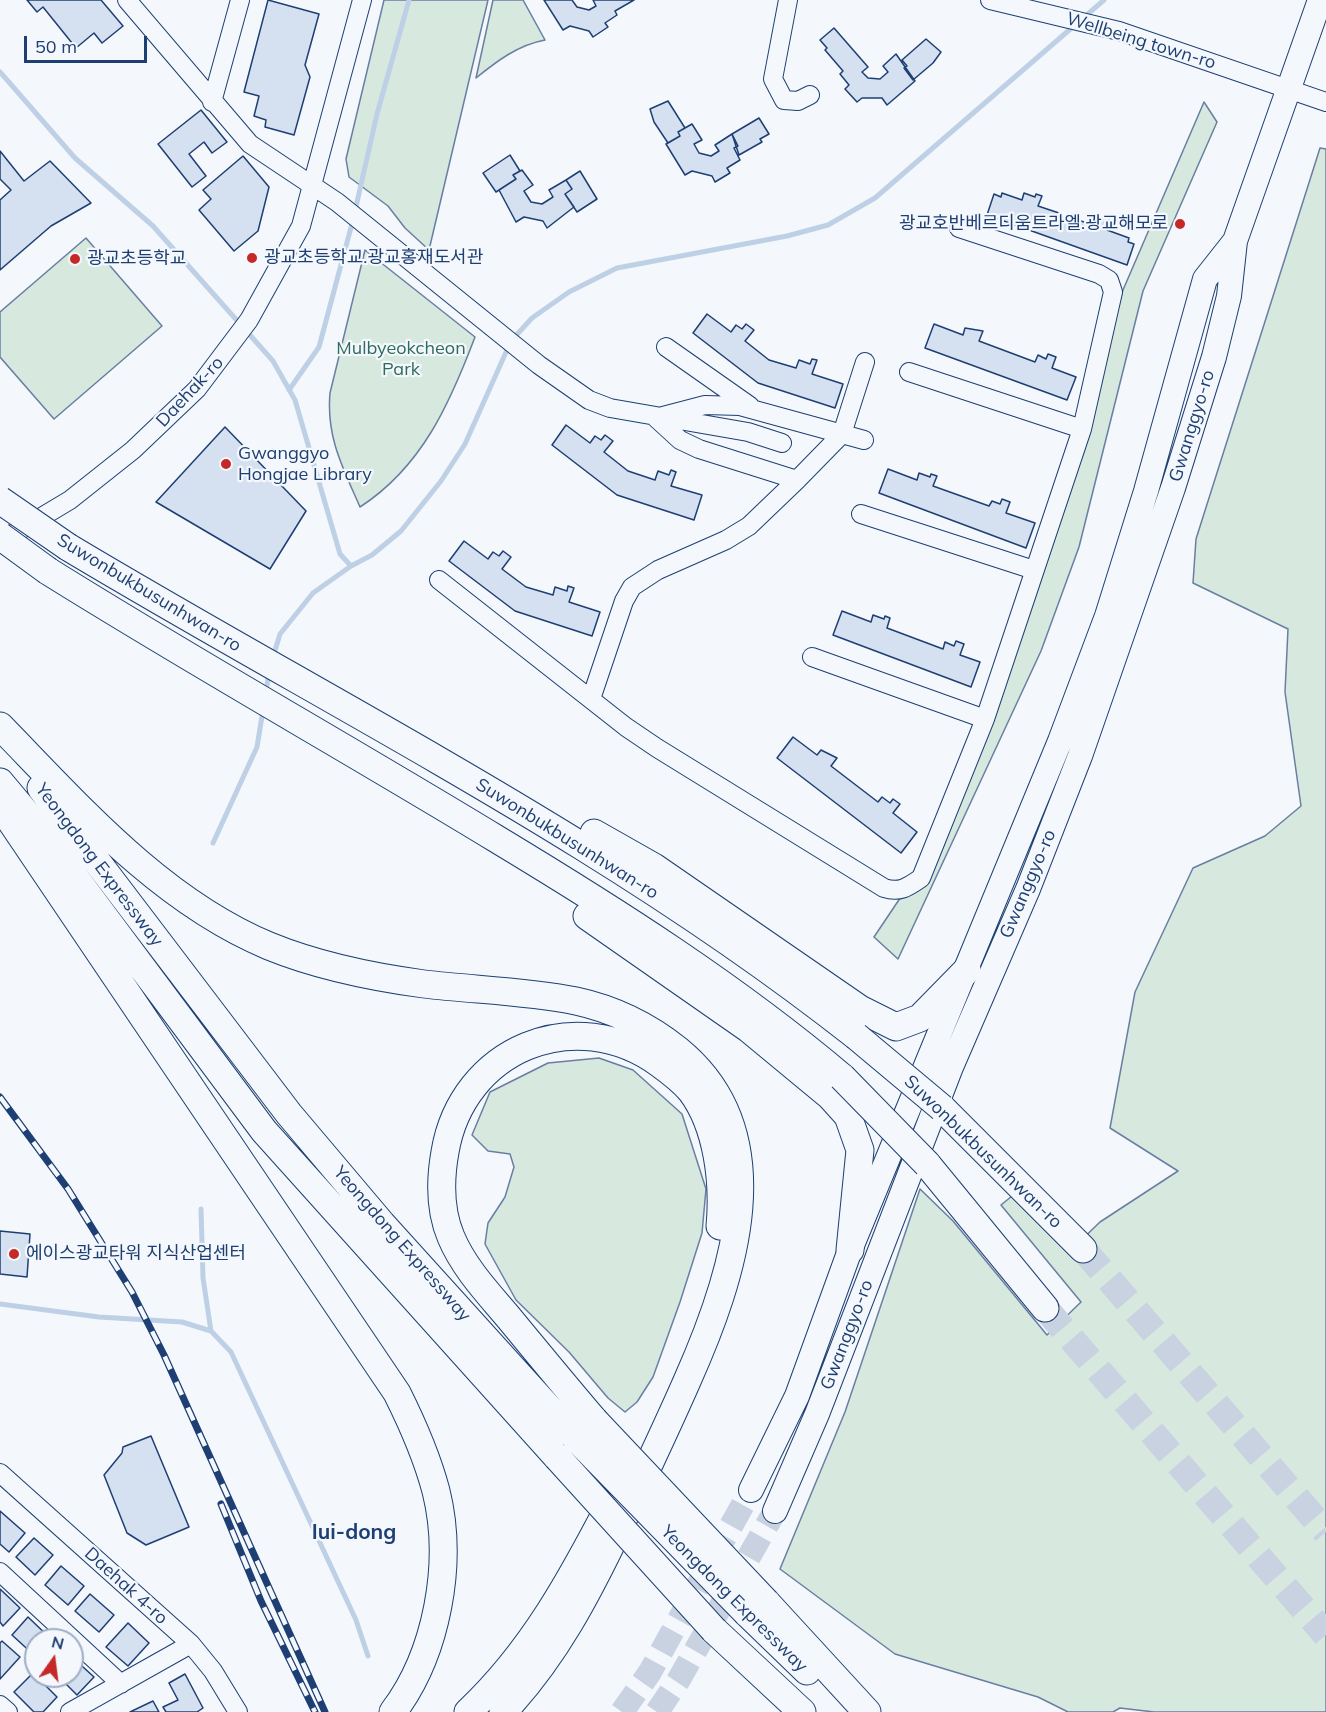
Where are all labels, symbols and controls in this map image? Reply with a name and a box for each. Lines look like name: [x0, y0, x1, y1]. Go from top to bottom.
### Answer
street label: Wellbeing town-ro: [1064, 8, 1218, 74]
scale bar: [27, 24, 150, 62]
text: 50 m: [35, 35, 77, 58]
place label: 광교호반베르디움트라엘.광교해모로: [899, 213, 1168, 235]
marker: 광교호반베르디움트라엘.광교해모로: [1173, 217, 1187, 231]
place label: 광교초등학교.광교홍재도서관: [264, 247, 483, 269]
place label: 광교초등학교: [87, 248, 186, 270]
marker: 광교초등학교.광교홍재도서관: [245, 251, 259, 265]
marker: 광교초등학교: [68, 252, 82, 266]
park label: Mulbyeokcheon Park: [336, 338, 466, 380]
street label: Daehak-ro: [152, 352, 228, 432]
street label: Gwanggyo-ro: [1165, 367, 1219, 485]
place label: Gwanggyo Hongjae Library: [238, 443, 372, 486]
marker: Gwanggyo Hongjae Library: [219, 457, 233, 471]
street label: Suwonbukbusunhwan-ro: [53, 529, 245, 657]
street label: Suwonbukbusunhwan-ro: [472, 774, 662, 904]
street label: Yeongdong Expressway: [31, 779, 167, 951]
street label: Gwanggyo-ro: [995, 826, 1061, 942]
street label: Suwonbukbusunhwan-ro: [900, 1071, 1066, 1233]
street label: Yeongdong Expressway: [329, 1162, 475, 1326]
place label: 에이스광교타워 지식산업센터: [26, 1243, 246, 1265]
marker: 에이스광교타워 지식산업센터: [7, 1247, 21, 1261]
street label: Gwanggyo-ro: [816, 1277, 878, 1393]
district label: Iui-dong: [312, 1520, 396, 1546]
street label: Yeongdong Expressway: [656, 1521, 812, 1677]
street label: Daehak 4-ro: [80, 1543, 172, 1629]
north arrow: [24, 1628, 84, 1688]
text: N: [50, 1631, 66, 1654]

